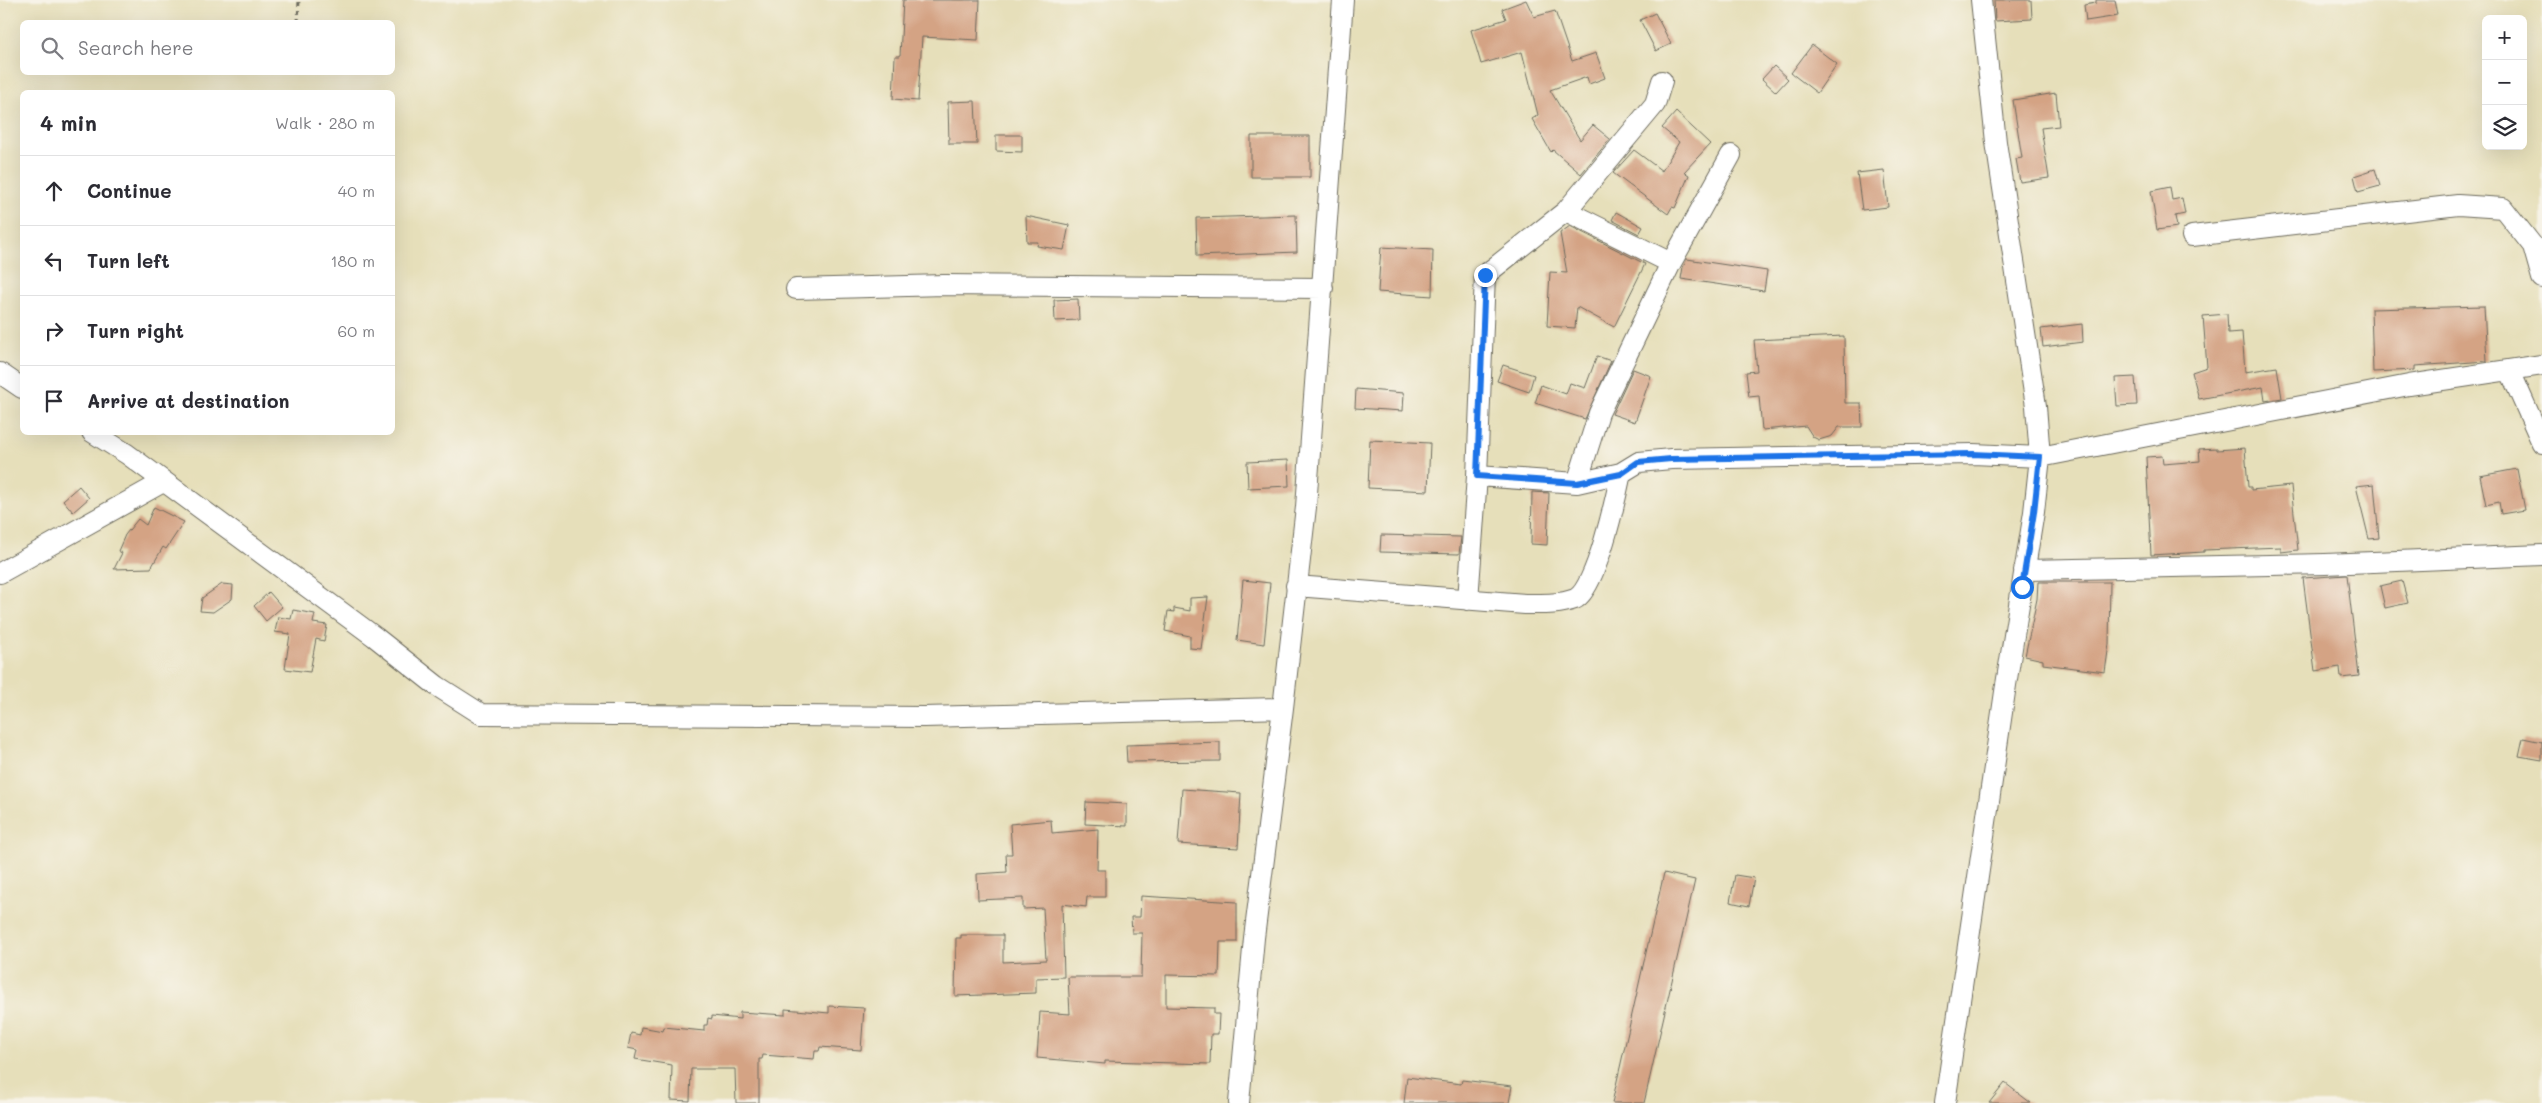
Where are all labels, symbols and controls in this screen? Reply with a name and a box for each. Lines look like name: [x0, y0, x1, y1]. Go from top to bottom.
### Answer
map controls: [2482, 15, 2527, 150]
button: +: [2482, 15, 2527, 60]
search box: [20, 20, 395, 75]
icon: search: [38, 34, 66, 62]
text: Search here: [78, 35, 194, 60]
button: −: [2482, 60, 2527, 105]
button: layers: [2482, 105, 2527, 150]
text: 4 min: [40, 109, 97, 136]
text: Walk · 280 m: [275, 112, 375, 133]
icon: ahead: [40, 177, 68, 205]
text: Continue: [87, 178, 172, 203]
text: 40 m: [338, 180, 375, 201]
icon: left: [40, 247, 68, 275]
text: Turn left: [87, 248, 170, 273]
text: 180 m: [330, 250, 375, 271]
route end: [1474, 264, 1497, 287]
icon: right: [40, 317, 68, 345]
text: Turn right: [87, 318, 184, 343]
text: 60 m: [338, 320, 375, 341]
icon: arrive: [40, 387, 68, 415]
text: Arrive at destination: [87, 388, 290, 413]
route start: [2011, 576, 2034, 599]

